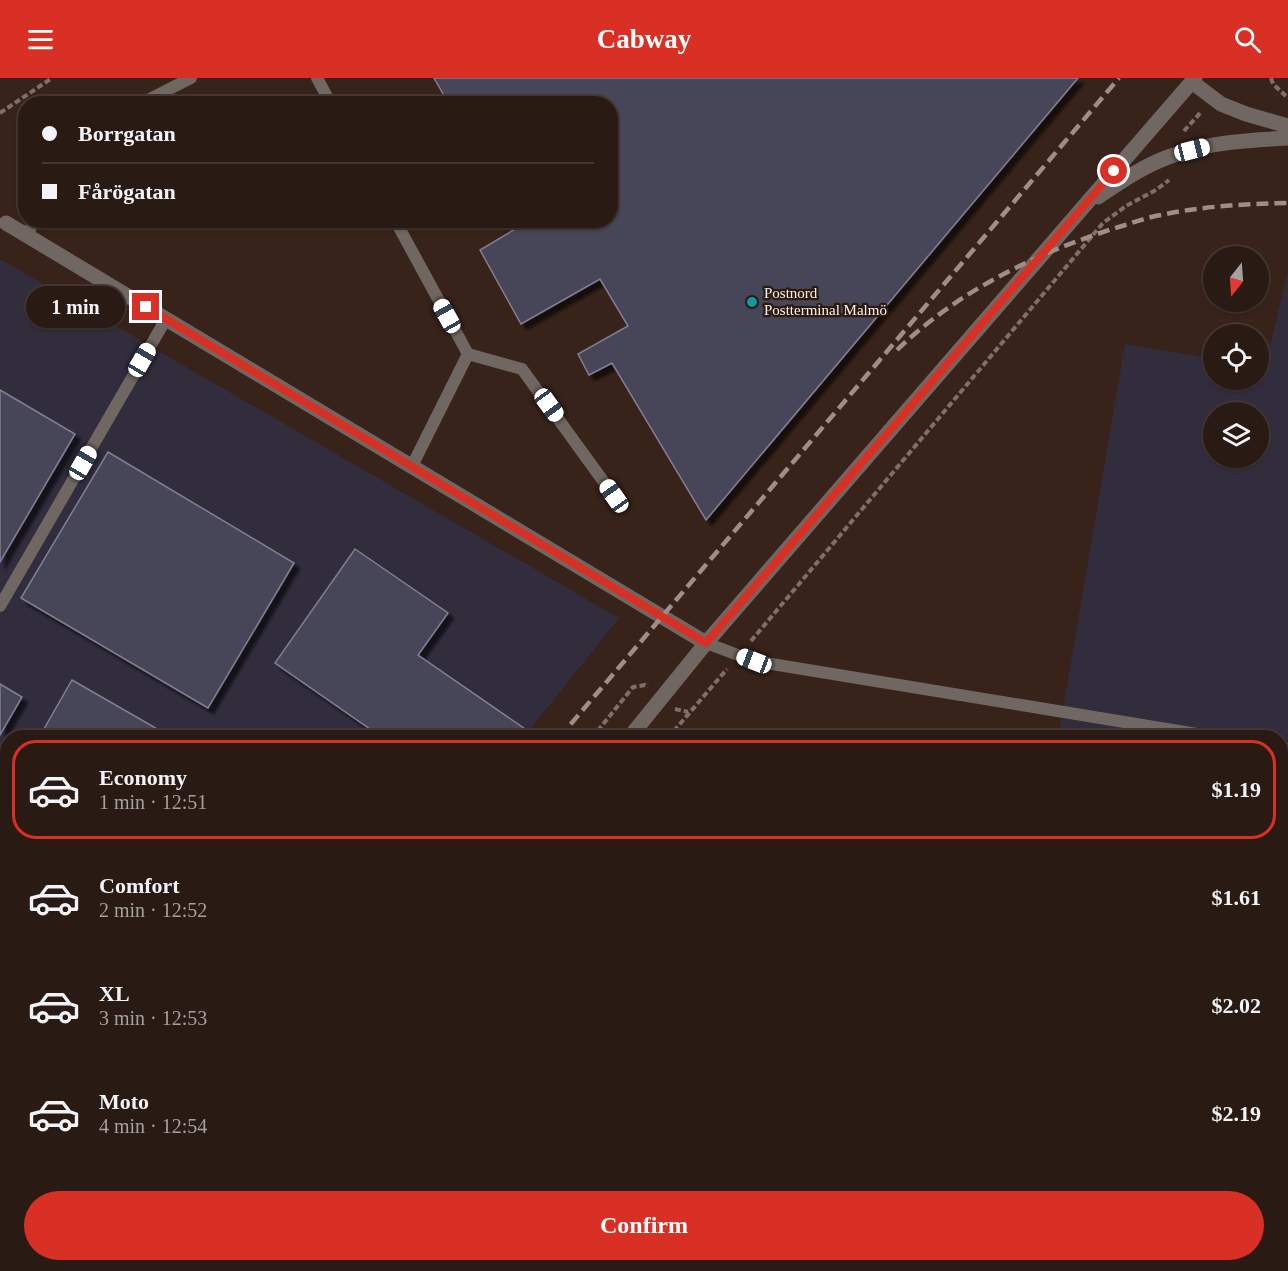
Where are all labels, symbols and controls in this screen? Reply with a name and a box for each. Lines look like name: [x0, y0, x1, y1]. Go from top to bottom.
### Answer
icon: menu: [24, 23, 57, 56]
icon: search: [1231, 23, 1264, 56]
text: Cabway: [597, 24, 691, 54]
text: Borrgatan: [78, 121, 176, 146]
car: [1172, 137, 1212, 163]
route start: [1100, 157, 1127, 184]
text: Fårögatan: [78, 179, 176, 204]
north arrow: [1203, 246, 1269, 312]
map controls: [1203, 246, 1269, 468]
place label: Postnord Postterminal Malmö: [764, 285, 887, 318]
callout: 1 min: [26, 286, 125, 328]
route end: [132, 293, 159, 320]
marker: Postnord Postterminal Malmö: [745, 295, 759, 309]
text: 1 min: [51, 296, 100, 318]
car: [430, 296, 464, 336]
button: locate: [1203, 324, 1269, 390]
car: [125, 340, 159, 380]
car: [531, 385, 567, 425]
button: layers: [1203, 402, 1269, 468]
car: [66, 443, 100, 483]
car: [596, 476, 632, 516]
car: [734, 646, 774, 676]
icon: car: [27, 763, 81, 817]
text: Economy: [99, 765, 187, 790]
text: $1.19: [1212, 777, 1261, 802]
text: 1 min · 12:51: [99, 791, 207, 813]
icon: car: [27, 871, 81, 925]
text: Comfort: [99, 873, 180, 898]
text: $1.61: [1212, 885, 1261, 910]
text: 2 min · 12:52: [99, 899, 207, 921]
icon: car: [27, 979, 81, 1033]
text: XL: [99, 981, 130, 1006]
text: $2.02: [1212, 993, 1261, 1018]
text: 3 min · 12:53: [99, 1007, 207, 1029]
icon: car: [27, 1087, 81, 1141]
text: Moto: [99, 1089, 149, 1114]
text: $2.19: [1212, 1101, 1261, 1126]
text: 4 min · 12:54: [99, 1115, 207, 1137]
button: Confirm: [24, 1191, 1264, 1260]

